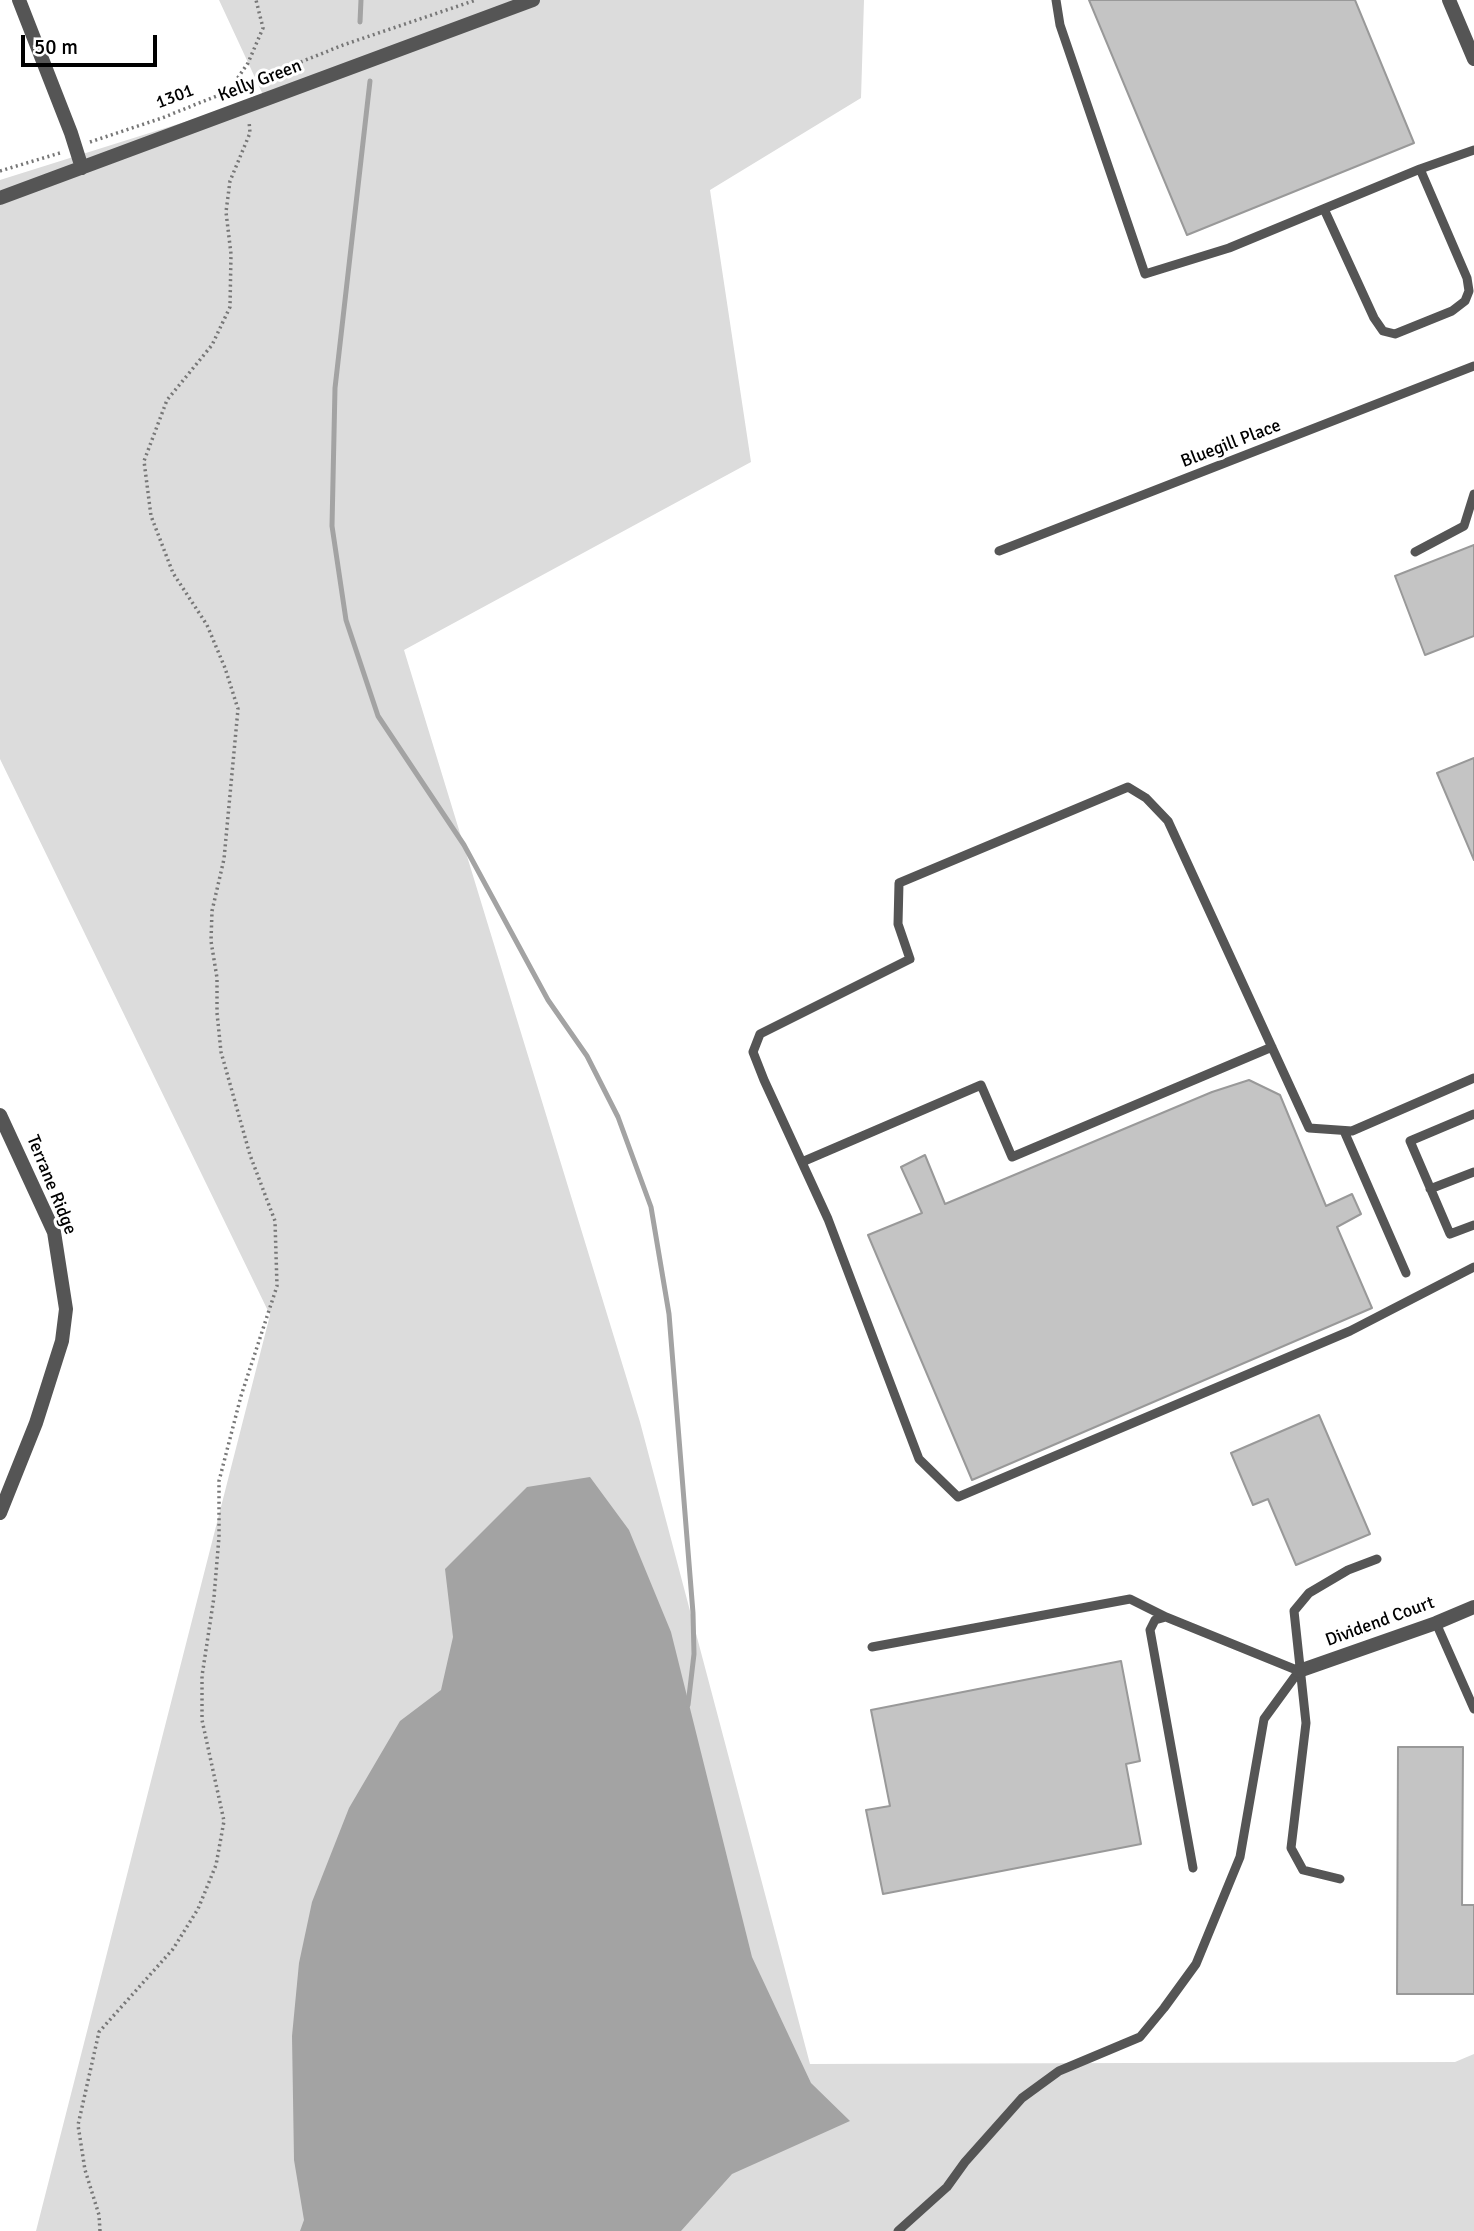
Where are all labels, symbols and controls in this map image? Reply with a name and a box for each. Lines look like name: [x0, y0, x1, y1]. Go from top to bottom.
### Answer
scale bar: [24, 21, 161, 65]
text: 50 m: [34, 34, 78, 60]
street label: Kelly Green: [215, 55, 305, 107]
street label: 1301: [153, 80, 197, 114]
street label: Bluegill Place: [1178, 415, 1284, 473]
street label: Terrane Ridge: [21, 1132, 81, 1238]
street label: Dividend Court: [1323, 1592, 1437, 1652]

